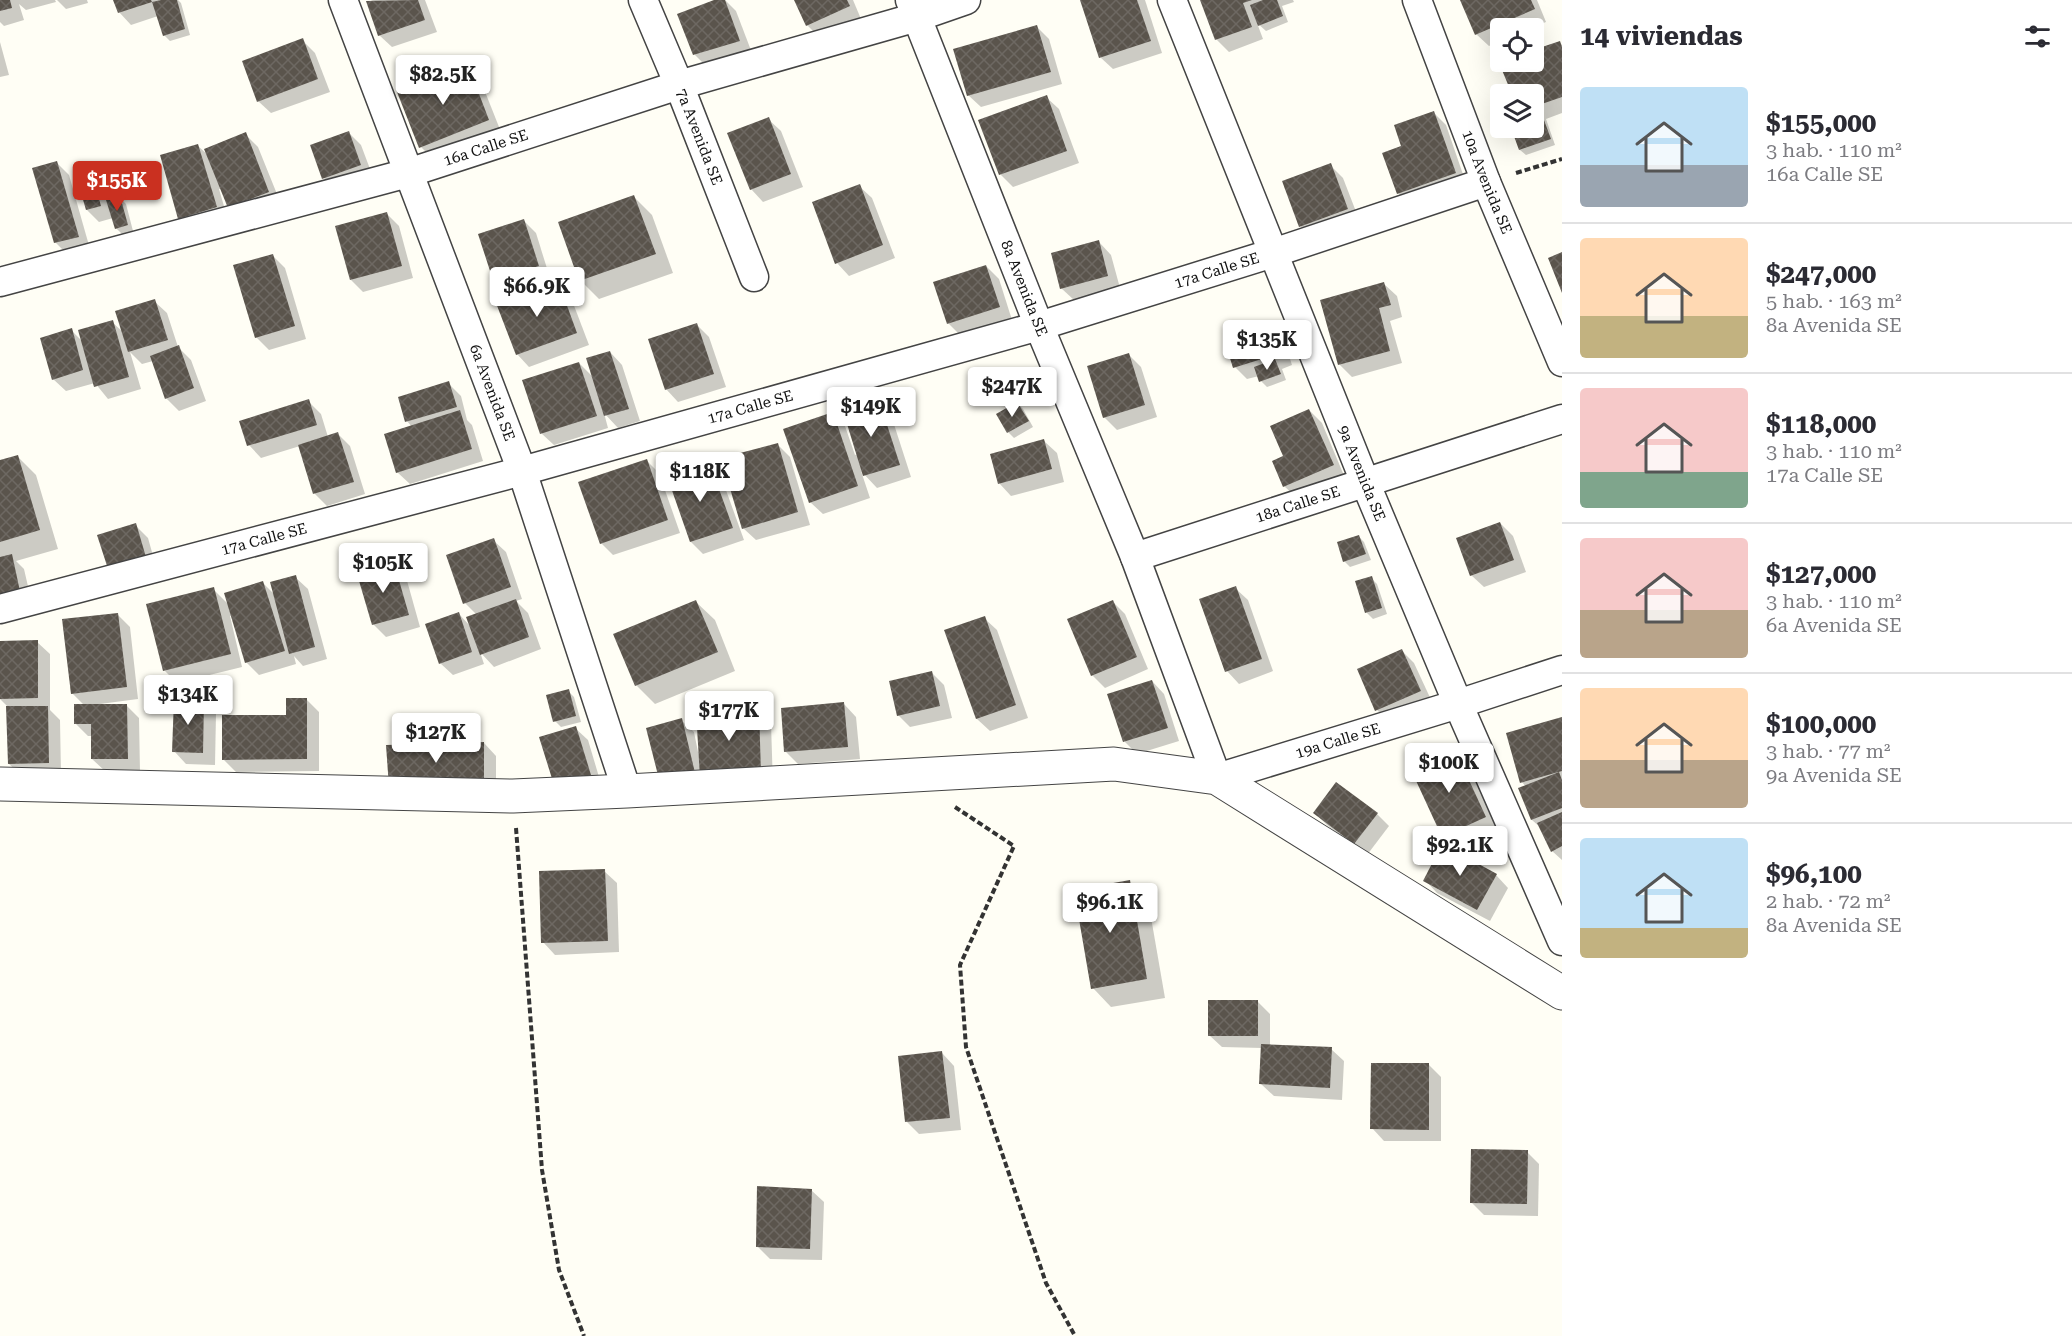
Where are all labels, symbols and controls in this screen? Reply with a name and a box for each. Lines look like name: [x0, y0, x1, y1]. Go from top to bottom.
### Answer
map controls: [1490, 18, 1544, 138]
button: locate: [1490, 18, 1544, 72]
icon: filters: [2021, 20, 2054, 53]
text: 14 viviendas: [1580, 21, 1743, 51]
pin: $82.5K: [394, 55, 492, 106]
text: $82.5K: [410, 62, 476, 86]
button: layers: [1490, 84, 1544, 138]
street label: 7a Avenida SE: [672, 86, 726, 188]
text: $155,000: [1766, 108, 1876, 138]
icon: home: [1628, 111, 1700, 183]
street label: 16a Calle SE: [441, 126, 530, 170]
street label: 10a Avenida SE: [1458, 127, 1516, 237]
text: 3 hab. · 110 m²: [1766, 138, 1902, 162]
pin: $155K: [75, 161, 159, 212]
text: 16a Calle SE: [1766, 162, 1883, 186]
text: $155K: [87, 168, 147, 192]
street label: 8a Avenida SE: [997, 237, 1051, 339]
street label: 17a Calle SE: [1172, 249, 1261, 292]
text: $247,000: [1766, 259, 1876, 289]
icon: home: [1628, 262, 1700, 334]
pin: $66.9K: [488, 267, 586, 318]
text: $66.9K: [504, 274, 570, 298]
text: 5 hab. · 163 m²: [1766, 289, 1902, 313]
text: 8a Avenida SE: [1766, 313, 1902, 337]
pin: $135K: [1225, 320, 1309, 371]
text: $135K: [1237, 327, 1297, 351]
street label: 6a Avenida SE: [466, 342, 519, 444]
pin: $247K: [970, 367, 1054, 418]
text: $247K: [982, 374, 1042, 398]
street label: 17a Calle SE: [705, 386, 795, 428]
pin: $149K: [829, 387, 913, 438]
text: $149K: [841, 394, 901, 418]
text: $118,000: [1766, 409, 1876, 439]
icon: home: [1628, 412, 1700, 484]
street label: 9a Avenida SE: [1334, 423, 1389, 524]
text: 3 hab. · 110 m²: [1766, 439, 1902, 463]
pin: $118K: [658, 452, 742, 503]
text: $118K: [670, 459, 730, 483]
text: 17a Calle SE: [1766, 463, 1883, 487]
street label: 18a Calle SE: [1253, 482, 1342, 527]
street label: 17a Calle SE: [219, 519, 309, 559]
pin: $105K: [341, 543, 425, 594]
text: $105K: [353, 550, 413, 574]
text: $127,000: [1766, 559, 1876, 589]
icon: home: [1628, 562, 1700, 634]
text: 3 hab. · 110 m²: [1766, 589, 1902, 613]
text: 6a Avenida SE: [1766, 613, 1902, 637]
pin: $134K: [146, 675, 230, 726]
text: $134K: [158, 682, 218, 706]
pin: $177K: [687, 691, 771, 742]
text: $177K: [699, 698, 759, 722]
text: $100,000: [1766, 709, 1876, 739]
icon: home: [1628, 712, 1700, 784]
pin: $127K: [394, 713, 478, 764]
street label: 19a Calle SE: [1293, 719, 1383, 762]
text: $127K: [406, 720, 466, 744]
text: 3 hab. · 77 m²: [1766, 739, 1890, 763]
pin: $100K: [1407, 743, 1491, 794]
text: $100K: [1419, 750, 1479, 774]
text: 9a Avenida SE: [1766, 763, 1902, 787]
pin: $92.1K: [1411, 826, 1509, 877]
text: $92.1K: [1427, 833, 1493, 857]
text: $96,100: [1766, 859, 1862, 889]
icon: home: [1628, 862, 1700, 934]
pin: $96.1K: [1061, 883, 1159, 934]
text: 2 hab. · 72 m²: [1766, 889, 1890, 913]
text: $96.1K: [1077, 890, 1143, 914]
text: 8a Avenida SE: [1766, 913, 1902, 937]

